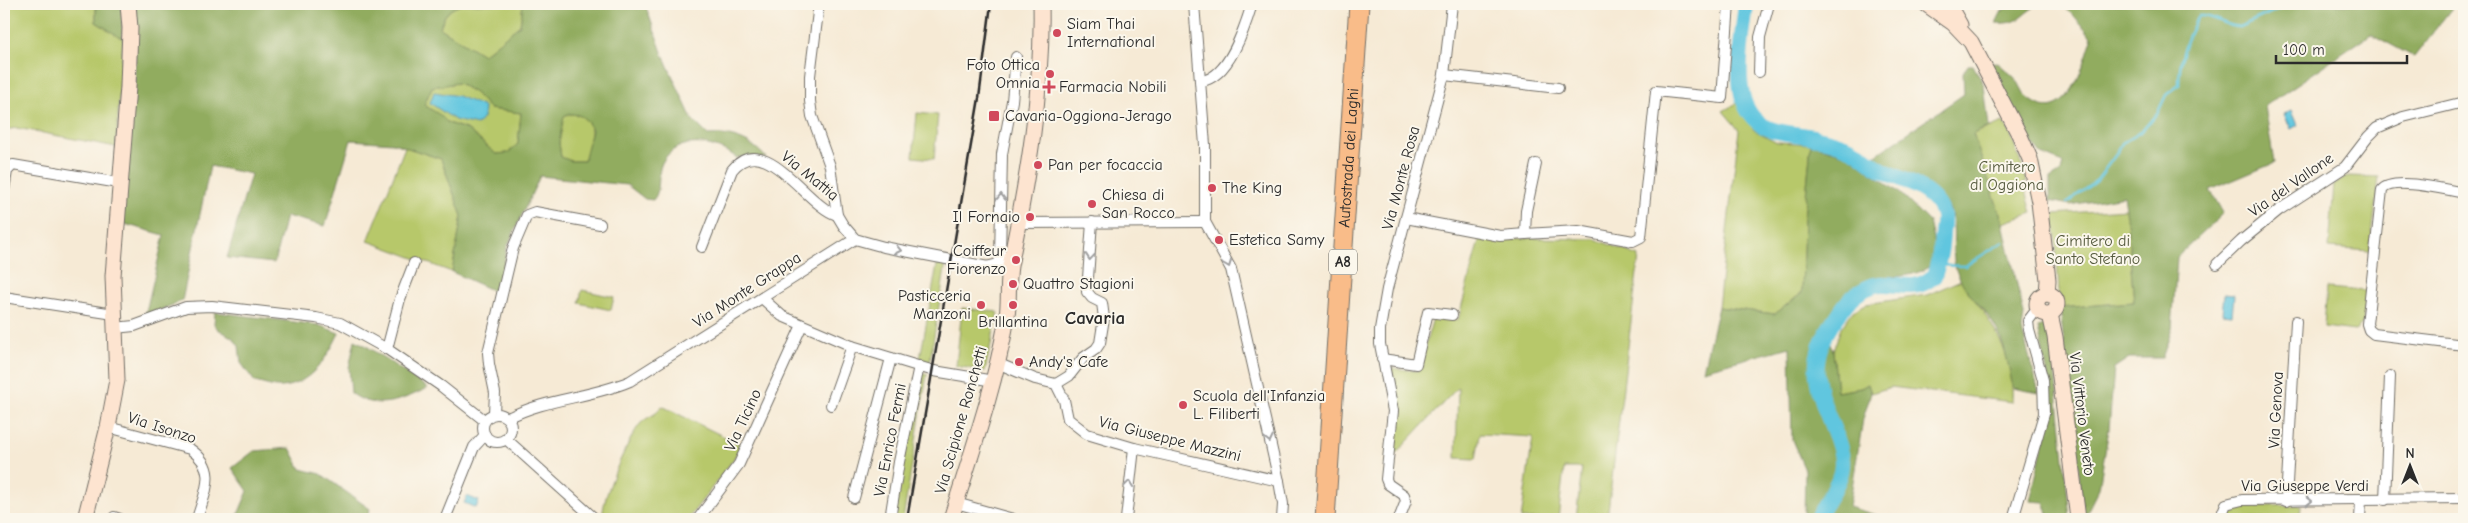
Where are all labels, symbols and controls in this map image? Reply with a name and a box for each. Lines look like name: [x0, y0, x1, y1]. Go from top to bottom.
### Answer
place label: Siam Thai International: [1067, 15, 1155, 51]
marker: Siam Thai International: [1051, 27, 1063, 39]
scale bar: [2276, 32, 2407, 64]
text: 100 m: [2283, 41, 2325, 59]
place label: Foto Ottica Omnia: [966, 56, 1040, 92]
marker: Foto Ottica Omnia: [1044, 68, 1056, 80]
place label: Farmacia Nobili: [1059, 78, 1167, 96]
marker: Farmacia Nobili: [1043, 81, 1055, 93]
street label: Autostrada dei Laghi: [1335, 87, 1362, 228]
place label: Cavaria-Oggiona-Jerago: [1005, 107, 1172, 125]
marker: Cavaria-Oggiona-Jerago: [987, 109, 1001, 123]
street label: Via Monte Rosa: [1379, 124, 1423, 232]
street label: Via Mattia: [778, 147, 842, 205]
street label: Via del Vallone: [2245, 149, 2337, 221]
place label: Pan per focaccia: [1048, 156, 1163, 174]
park label: Cimitero di Oggiona: [1970, 158, 2044, 194]
marker: Pan per focaccia: [1032, 159, 1044, 171]
place label: The King: [1222, 179, 1282, 197]
marker: The King: [1206, 182, 1218, 194]
place label: Chiesa di San Rocco: [1102, 186, 1175, 222]
one-way arrow: [996, 192, 1006, 200]
marker: Chiesa di San Rocco: [1086, 198, 1098, 210]
place label: Il Fornaio: [953, 208, 1020, 226]
marker: Il Fornaio: [1024, 211, 1036, 223]
place label: Estetica Samy: [1229, 231, 1325, 249]
park label: Cimitero di Santo Stefano: [2046, 232, 2140, 268]
marker: Estetica Samy: [1213, 234, 1225, 246]
place label: Coiffeur Fiorenzo: [947, 242, 1007, 278]
one-way arrow: [893, 245, 902, 255]
street label: Via Monte Grappa: [690, 248, 804, 332]
road number: A8: [1329, 250, 1357, 274]
one-way arrow: [1084, 253, 1095, 261]
marker: Coiffeur Fiorenzo: [1010, 254, 1022, 266]
one-way arrow: [1222, 259, 1232, 268]
place label: Quattro Stagioni: [1023, 275, 1134, 293]
marker: Quattro Stagioni: [1007, 278, 1019, 290]
place label: Pasticceria Manzoni: [898, 287, 971, 323]
marker: Pasticceria Manzoni: [975, 299, 987, 311]
marker: Brillantina: [1007, 299, 1019, 311]
district label: Cavaria: [1065, 307, 1125, 329]
place label: Brillantina: [978, 313, 1048, 331]
street label: Via Scipione Ronchetti: [931, 344, 991, 496]
street label: Via Vittorio Veneto: [2066, 351, 2098, 477]
place label: Andy's Cafe: [1029, 353, 1108, 371]
marker: Andy's Cafe: [1013, 356, 1025, 368]
street label: Via Genova: [2265, 371, 2287, 449]
street label: Via Enrico Fermi: [870, 382, 910, 498]
street label: Via Ticino: [721, 386, 765, 454]
place label: Scuola dell'Infanzia L. Filiberti: [1193, 387, 1325, 423]
marker: Scuola dell'Infanzia L. Filiberti: [1177, 399, 1189, 411]
street label: Via Isonzo: [125, 408, 199, 448]
street label: Via Giuseppe Mazzini: [1097, 413, 1243, 465]
one-way arrow: [1263, 435, 1274, 444]
north arrow: [2386, 440, 2436, 490]
text: N: [2405, 445, 2415, 462]
street label: Via Giuseppe Verdi: [2241, 477, 2369, 495]
one-way arrow: [1123, 479, 1134, 487]
one-way arrow: [2306, 496, 2313, 506]

